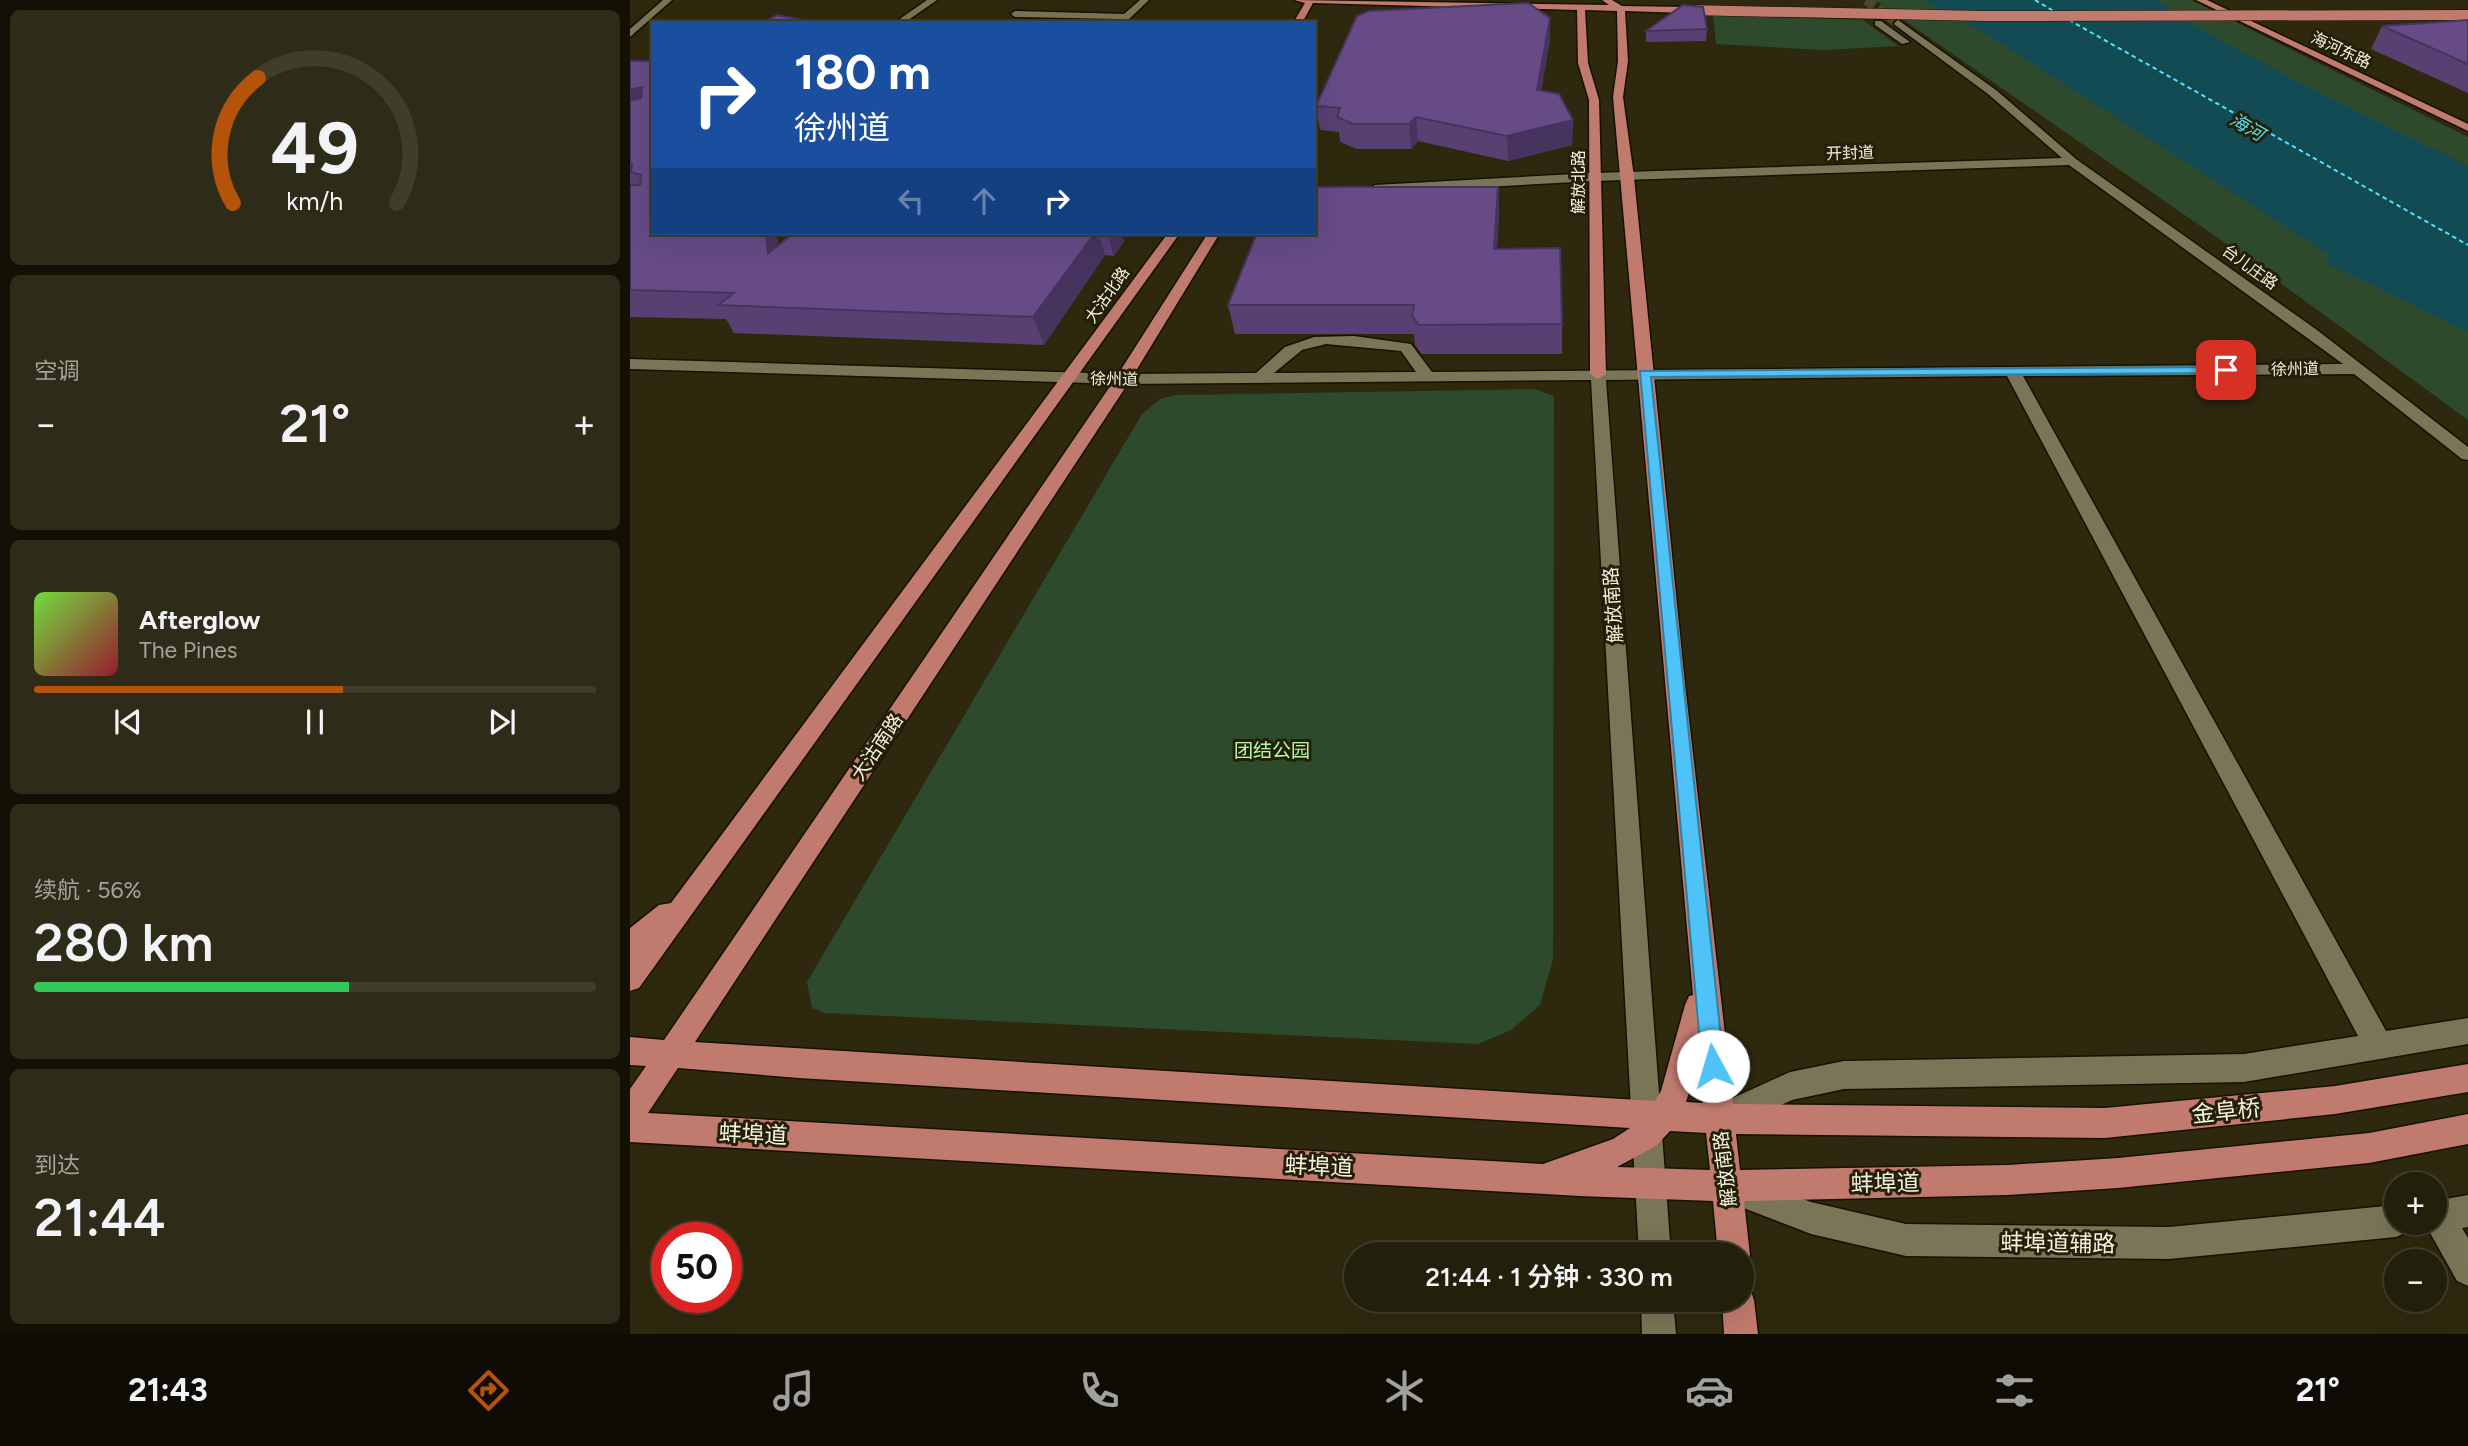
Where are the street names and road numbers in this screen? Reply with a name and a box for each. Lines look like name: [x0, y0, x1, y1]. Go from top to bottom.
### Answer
street label: 海河东路: [2308, 28, 2374, 72]
street label: 开封道: [1826, 143, 1874, 163]
street label: 解放北路: [1569, 150, 1588, 214]
street label: 台儿庄路: [2219, 241, 2281, 293]
street label: 大沽北路: [1081, 263, 1133, 327]
street label: 徐州道: [2271, 359, 2319, 379]
street label: 徐州道: [1090, 369, 1138, 389]
street label: 解放南路: [1599, 566, 1627, 644]
street label: 大沽南路: [846, 709, 908, 785]
street label: 金阜桥: [2190, 1093, 2262, 1129]
street label: 蚌埠道: [718, 1118, 788, 1150]
street label: 解放南路: [1709, 1130, 1741, 1208]
street label: 蚌埠道: [1284, 1150, 1354, 1182]
street label: 蚌埠道: [1850, 1168, 1920, 1198]
street label: 蚌埠道辅路: [2000, 1228, 2116, 1258]

